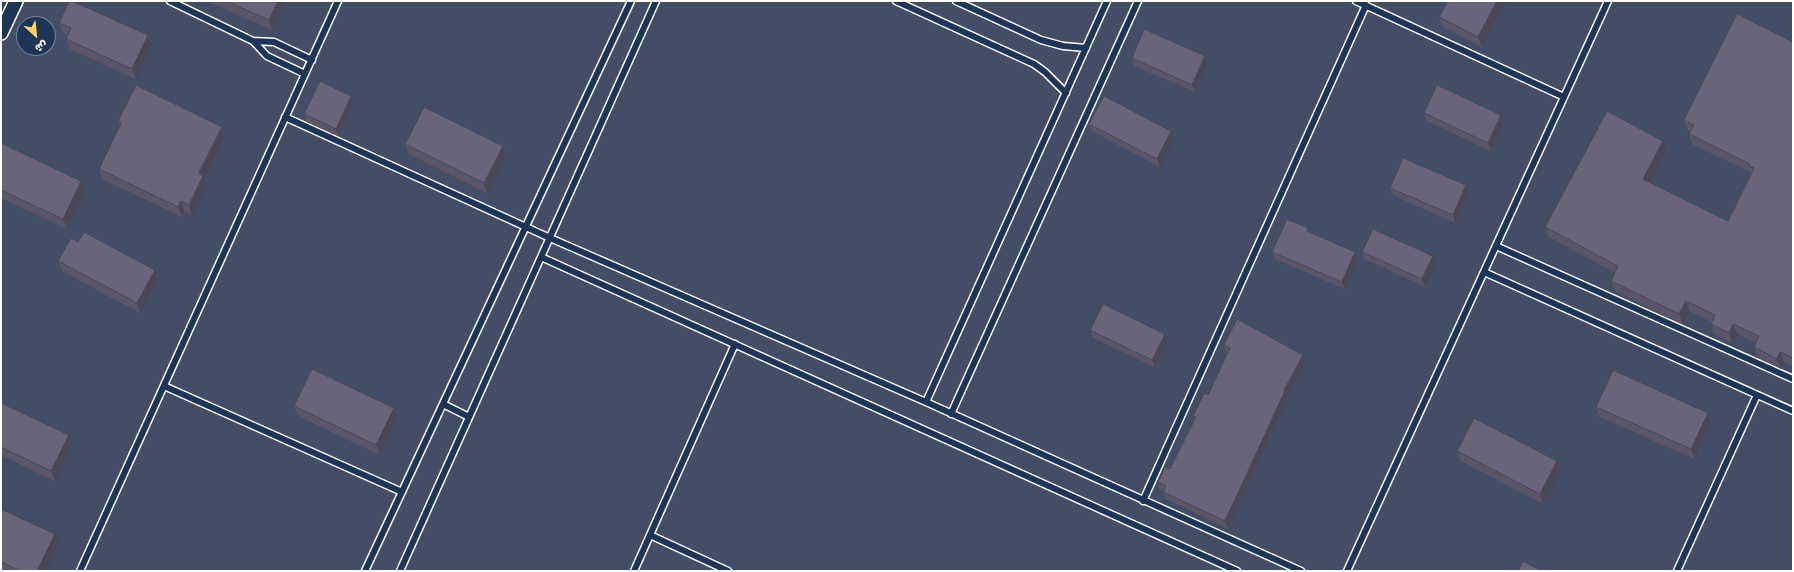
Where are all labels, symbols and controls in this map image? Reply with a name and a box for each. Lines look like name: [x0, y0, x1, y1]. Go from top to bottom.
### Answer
north arrow: [16, 16, 56, 56]
text: ش: [32, 36, 50, 56]

